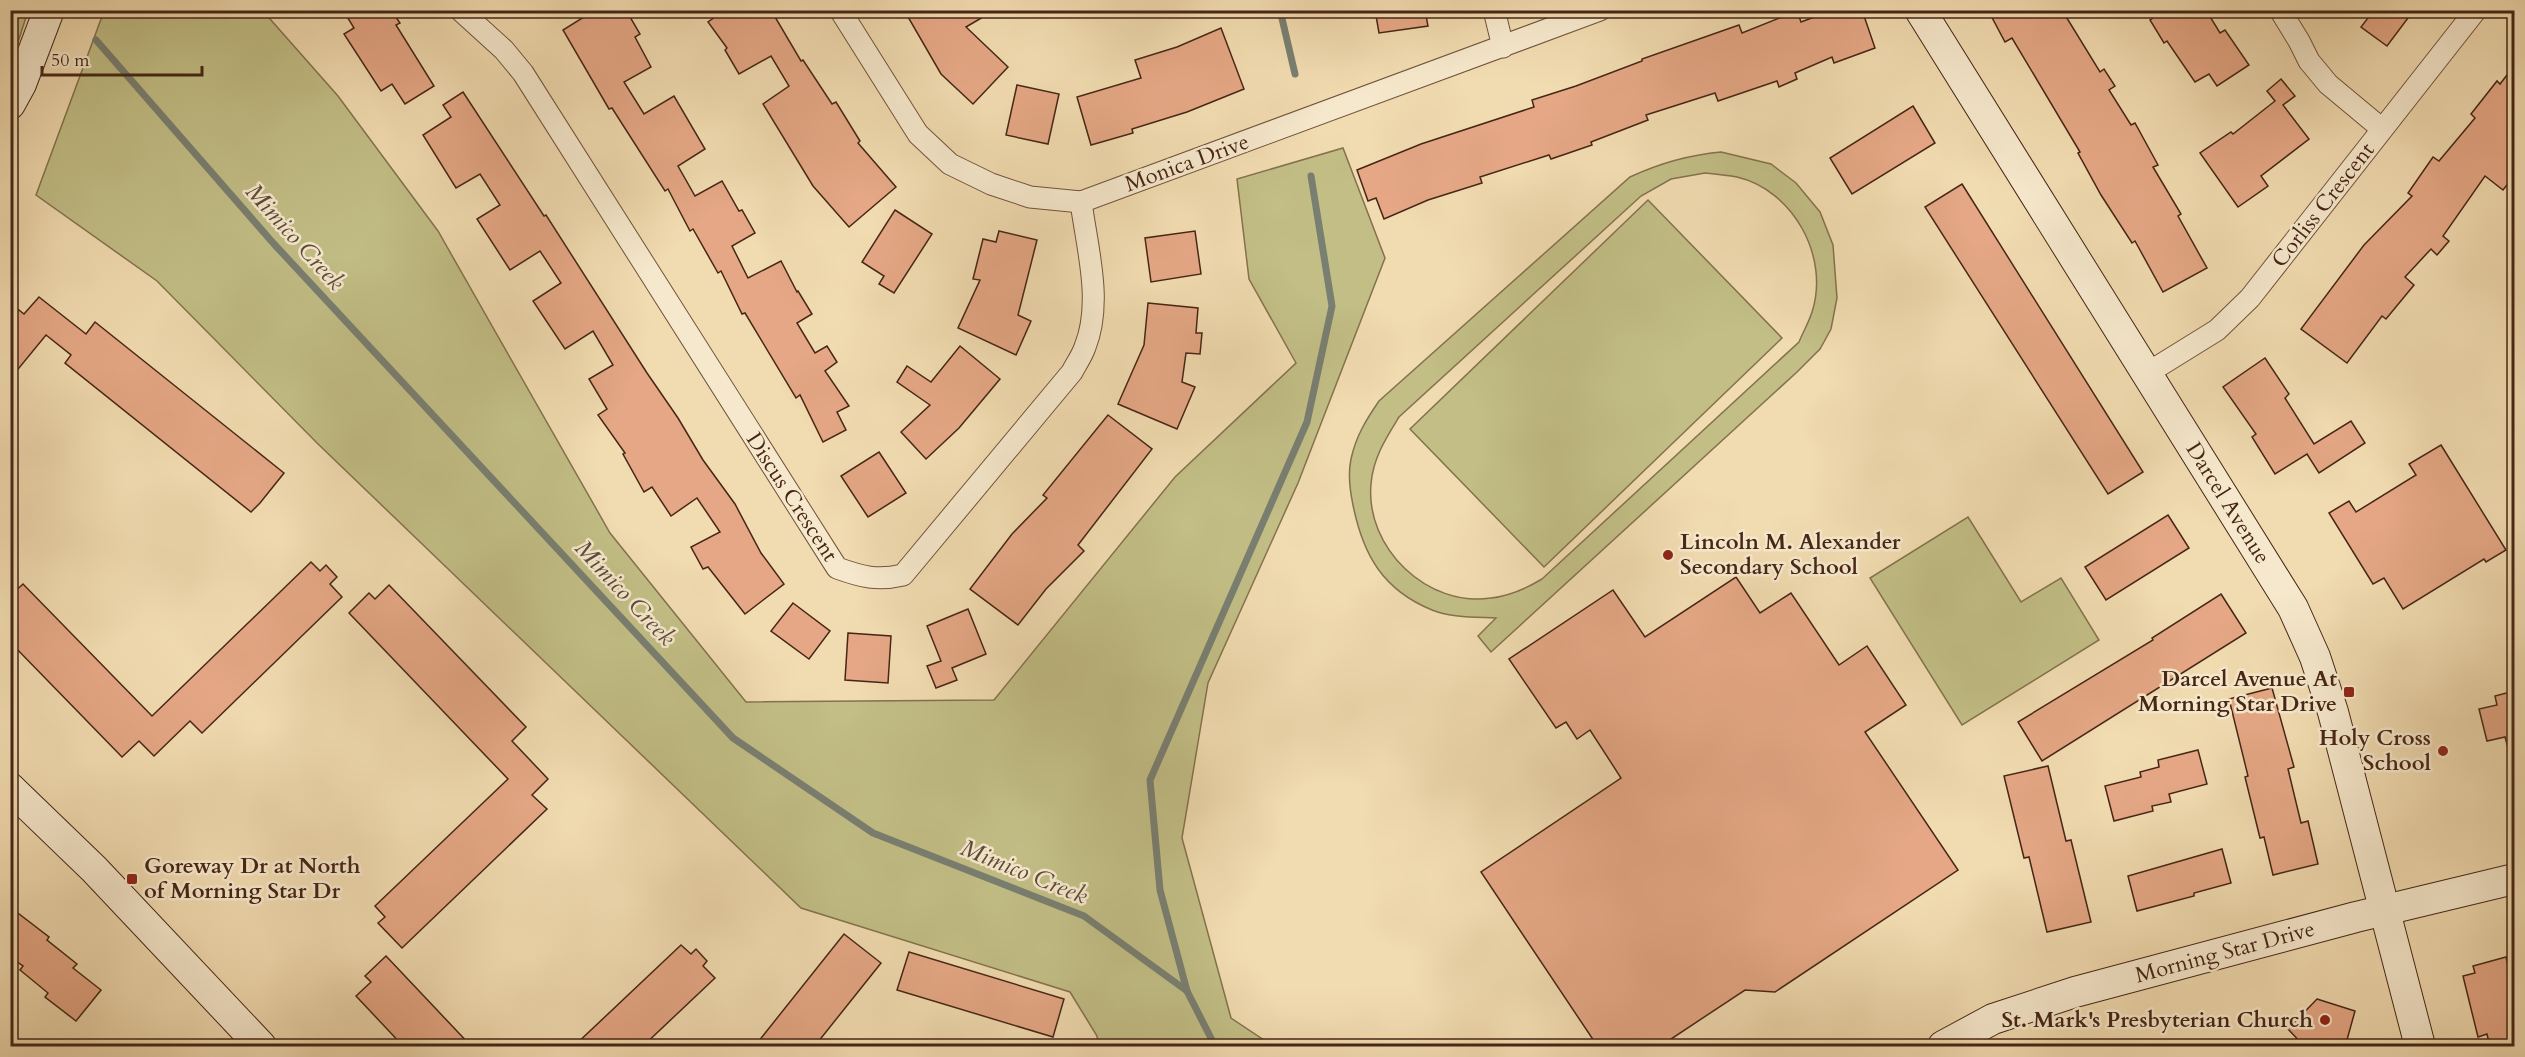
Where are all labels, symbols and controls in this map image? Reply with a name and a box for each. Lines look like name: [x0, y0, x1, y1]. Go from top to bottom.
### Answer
scale bar: [42, 39, 202, 77]
text: 50 m: [51, 48, 90, 73]
street label: Monica Drive: [1121, 127, 1253, 199]
street label: Corliss Crescent: [2265, 136, 2381, 274]
water label: Mimico Creek: [238, 176, 352, 298]
street label: Discus Crescent: [739, 427, 845, 567]
street label: Darcel Avenue: [2179, 436, 2277, 570]
place label: Lincoln M. Alexander Secondary School: [1680, 527, 1901, 582]
water label: Mimico Creek: [567, 533, 683, 653]
marker: Lincoln M. Alexander Secondary School: [1661, 548, 1675, 562]
place label: Darcel Avenue At Morning Star Drive: [2138, 664, 2337, 719]
marker: Darcel Avenue At Morning Star Drive: [2342, 685, 2356, 699]
place label: Holy Cross School: [2319, 723, 2432, 778]
marker: Holy Cross School: [2436, 744, 2450, 758]
water label: Mimico Creek: [956, 832, 1092, 912]
place label: Goreway Dr at North of Morning Star Dr: [144, 851, 361, 906]
marker: Goreway Dr at North of Morning Star Dr: [125, 872, 139, 886]
street label: Morning Star Drive: [2132, 914, 2318, 990]
place label: St. Mark's Presbyterian Church: [2001, 1005, 2313, 1035]
marker: St. Mark's Presbyterian Church: [2318, 1013, 2332, 1027]

